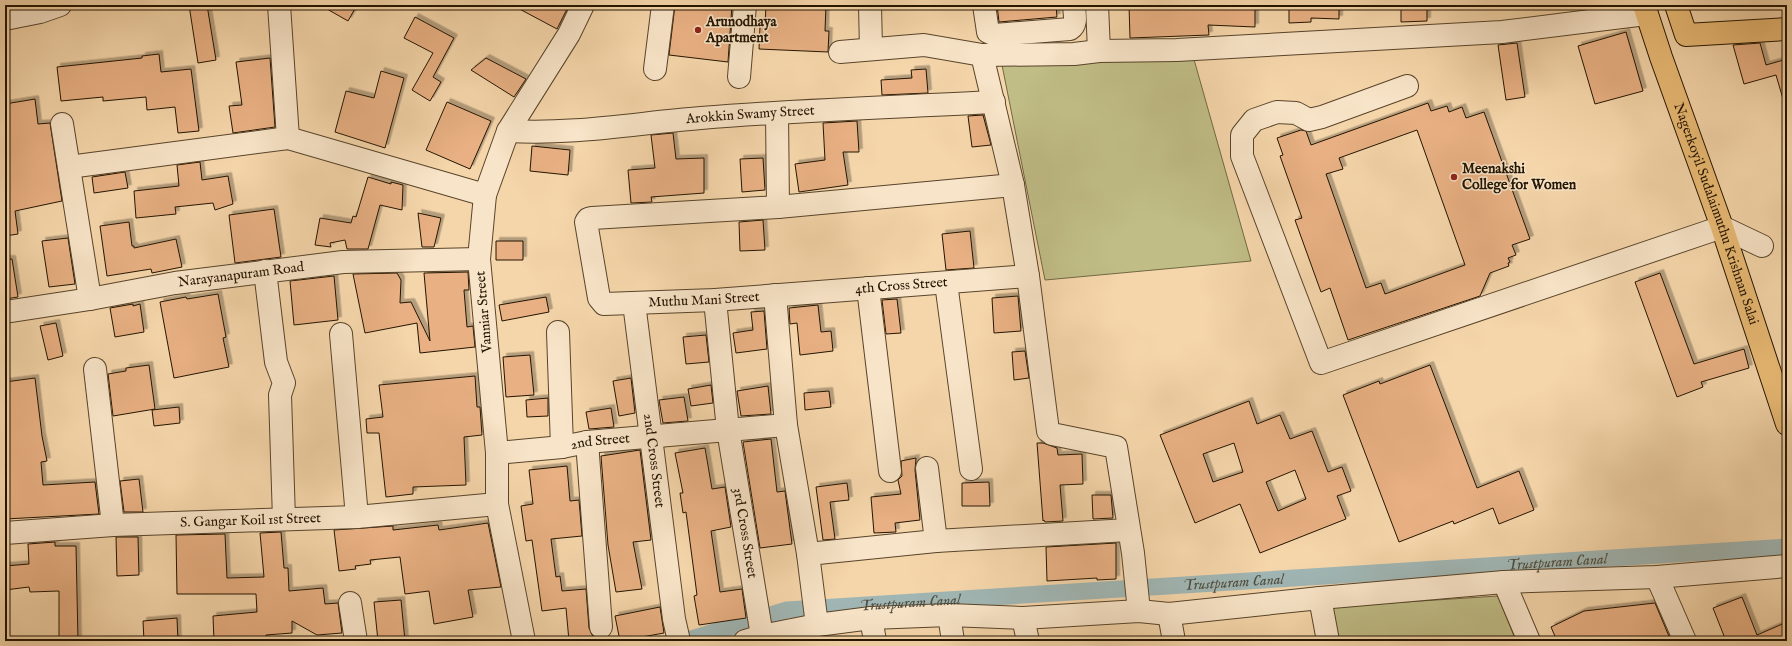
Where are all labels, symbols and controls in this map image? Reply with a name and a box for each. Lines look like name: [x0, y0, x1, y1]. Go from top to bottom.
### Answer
place label: Arunodhaya Apartment: [705, 13, 777, 47]
marker: Arunodhaya Apartment: [693, 25, 703, 35]
street label: Nagerkoyil Sudalaimuthu Krishnan Salai: [1669, 100, 1763, 327]
street label: Arokkin Swamy Street: [684, 102, 815, 128]
place label: Meenakshi College for Women: [1462, 160, 1577, 194]
marker: Meenakshi College for Women: [1449, 172, 1459, 182]
street label: Narayanapuram Road: [177, 258, 306, 292]
street label: Vanniar Street: [471, 270, 497, 355]
street label: 4th Cross Street: [855, 273, 948, 298]
street label: Muthu Mani Street: [648, 288, 760, 311]
street label: 2nd Cross Street: [639, 413, 669, 509]
street label: 2nd Street: [569, 429, 631, 454]
street label: 3rd Cross Street: [729, 486, 761, 580]
street label: S. Gangar Koil 1st Street: [180, 509, 322, 532]
water label: Trustpuram Canal: [1506, 549, 1609, 574]
water label: Trustpuram Canal: [1183, 569, 1286, 595]
water label: Trustpuram Canal: [859, 590, 962, 615]

